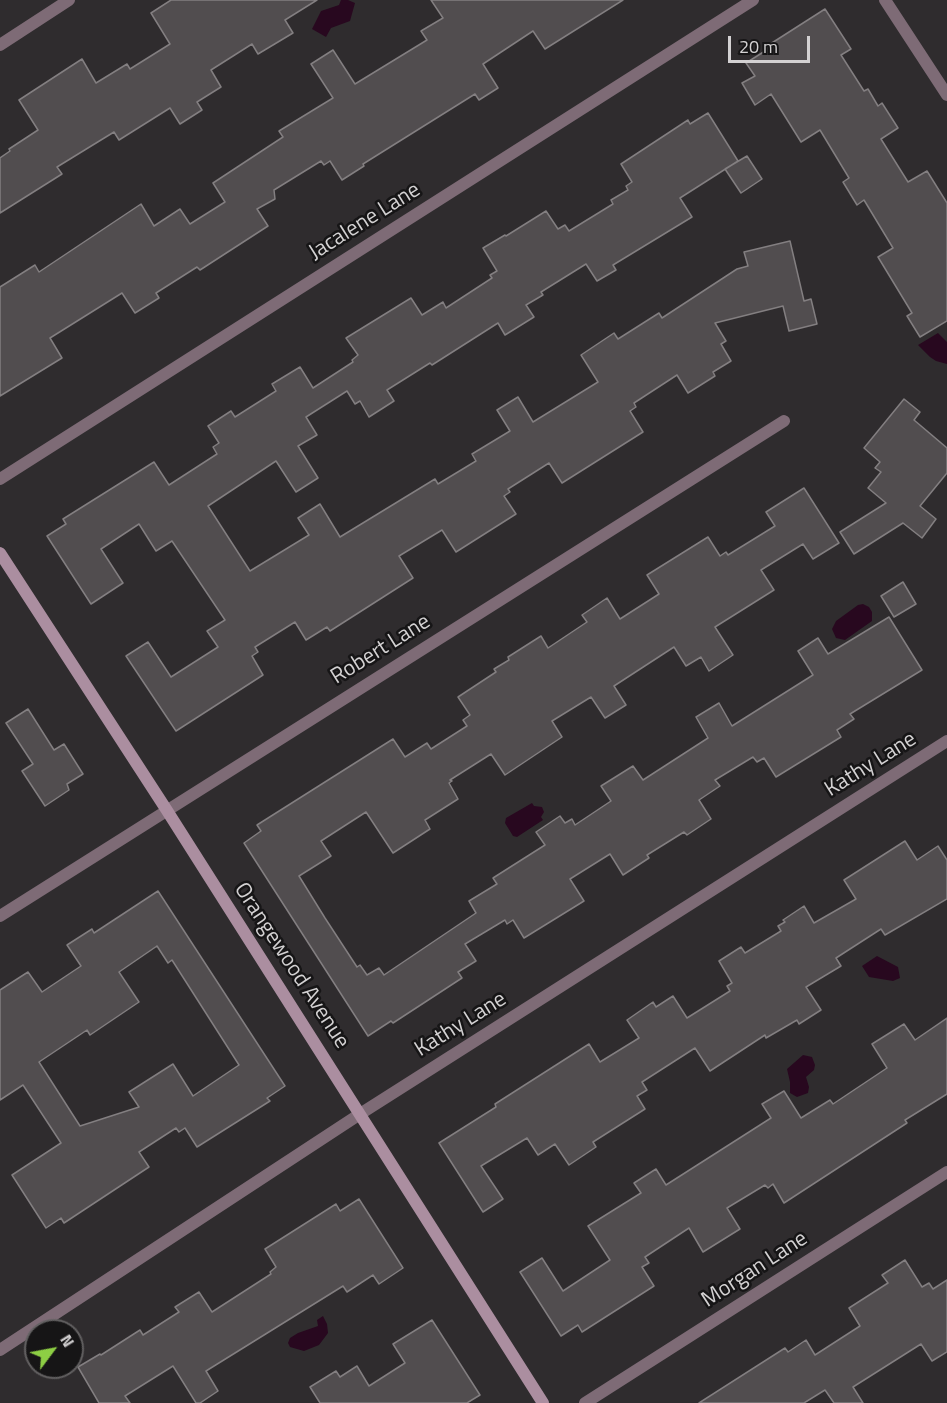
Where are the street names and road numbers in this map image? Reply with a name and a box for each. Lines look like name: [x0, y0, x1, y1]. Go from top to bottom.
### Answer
street label: Jacalene Lane: [304, 177, 426, 267]
street label: Robert Lane: [326, 609, 436, 691]
street label: Kathy Lane: [820, 727, 922, 803]
street label: Orangewood Avenue: [228, 878, 354, 1054]
street label: Kathy Lane: [410, 987, 512, 1063]
street label: Morgan Lane: [697, 1226, 813, 1314]

